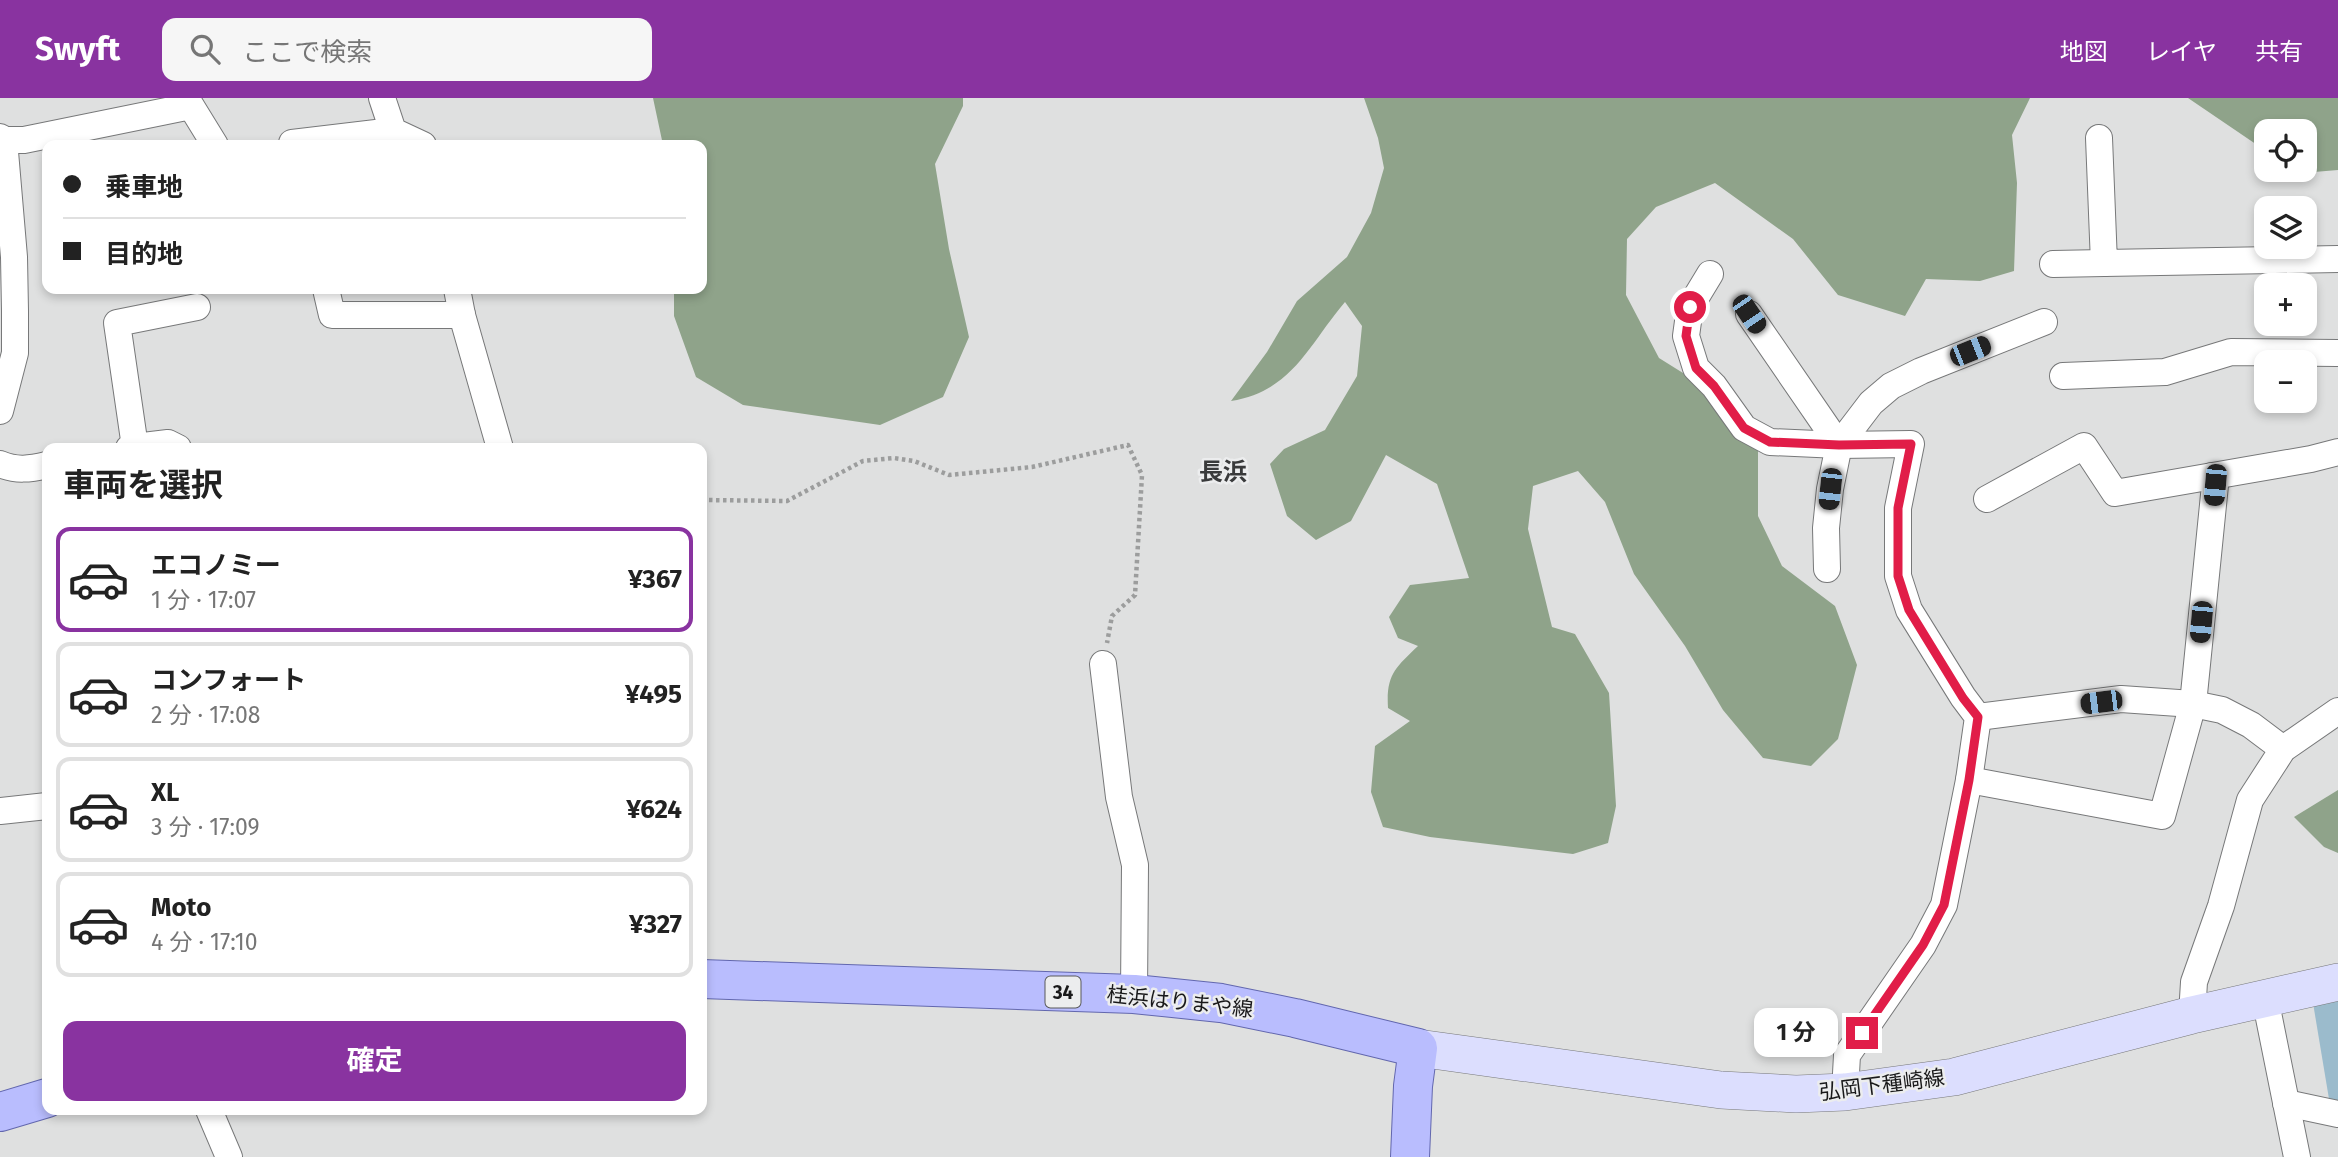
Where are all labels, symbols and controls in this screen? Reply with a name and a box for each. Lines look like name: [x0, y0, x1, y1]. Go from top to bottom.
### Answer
search box: [162, 18, 652, 81]
text: Swyft: [35, 29, 120, 69]
icon: search: [186, 30, 224, 68]
text: ここで検索: [242, 37, 372, 68]
text: 地図: [2060, 38, 2108, 66]
text: レイヤ: [2146, 38, 2217, 66]
text: 共有: [2255, 38, 2303, 66]
map controls: [2254, 119, 2317, 413]
button: locate: [2254, 119, 2317, 182]
text: 乗車地: [105, 172, 183, 203]
button: layers: [2254, 196, 2317, 259]
text: 目的地: [105, 239, 183, 270]
button: +: [2254, 273, 2317, 336]
route start: [1674, 291, 1706, 323]
car: [1729, 291, 1770, 337]
car: [1947, 333, 1994, 369]
button: −: [2254, 350, 2317, 413]
district label: 長浜: [1199, 458, 1247, 486]
car: [2203, 463, 2228, 507]
text: 車両を選択: [63, 466, 223, 504]
car: [1818, 467, 1843, 511]
icon: car: [67, 548, 130, 611]
text: エコノミー: [151, 550, 281, 581]
text: ¥367: [628, 564, 682, 595]
text: 1 分 · 17:07: [151, 586, 256, 614]
car: [2189, 600, 2214, 644]
icon: car: [67, 663, 130, 726]
text: コンフォート: [151, 665, 306, 696]
text: ¥495: [625, 679, 682, 710]
car: [2079, 689, 2124, 715]
text: 2 分 · 17:08: [151, 701, 260, 729]
text: XL: [151, 777, 179, 808]
icon: car: [67, 778, 130, 841]
text: ¥624: [626, 794, 682, 825]
text: 3 分 · 17:09: [151, 813, 260, 841]
text: Moto: [151, 892, 211, 923]
icon: car: [67, 893, 130, 956]
text: ¥327: [629, 909, 682, 940]
text: 4 分 · 17:10: [151, 928, 258, 956]
road number: 34: [1046, 976, 1080, 1007]
street label: 桂浜はりまや線: [1106, 981, 1254, 1023]
callout: 1 分: [1754, 1009, 1838, 1058]
route end: [1846, 1017, 1878, 1049]
text: 1 分: [1776, 1018, 1816, 1046]
button: 確定: [63, 1021, 686, 1101]
street label: 弘岡下種崎線: [1818, 1064, 1946, 1106]

